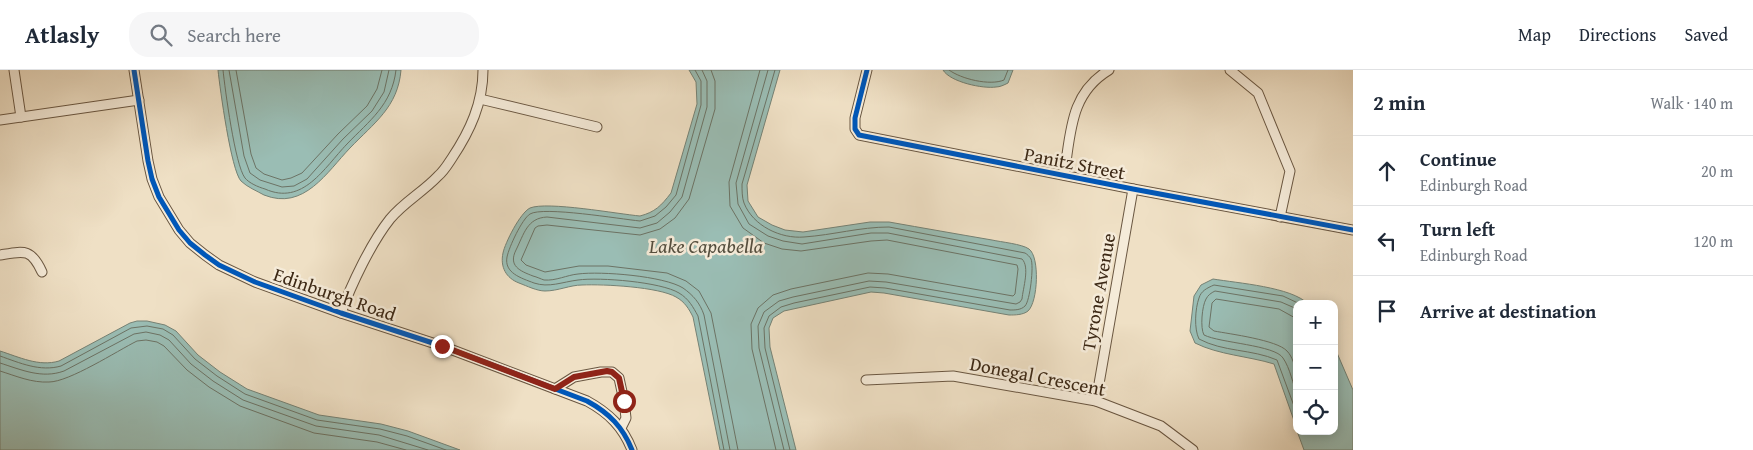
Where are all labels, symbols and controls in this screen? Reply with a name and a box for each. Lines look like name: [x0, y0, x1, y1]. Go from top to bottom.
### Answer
search box: [129, 12, 479, 57]
text: Atlasly: [25, 17, 99, 52]
icon: search: [147, 21, 175, 49]
text: Search here: [187, 21, 281, 49]
text: Map: [1518, 21, 1551, 48]
text: Directions: [1579, 21, 1656, 48]
text: Saved: [1684, 21, 1728, 48]
text: 2 min: [1373, 87, 1425, 118]
text: Walk · 140 m: [1650, 91, 1733, 115]
street label: Panitz Street: [1022, 139, 1128, 187]
text: Continue: [1420, 145, 1497, 173]
icon: ahead: [1373, 157, 1401, 185]
text: 20 m: [1701, 159, 1733, 183]
text: Edinburgh Road: [1420, 173, 1528, 197]
text: Turn left: [1420, 215, 1495, 243]
icon: left: [1373, 227, 1401, 255]
text: 120 m: [1693, 229, 1733, 253]
water label: Lake Capabella: [648, 231, 764, 260]
street label: Tyrone Avenue: [1074, 231, 1122, 353]
text: Edinburgh Road: [1420, 243, 1528, 267]
street label: Edinburgh Road: [270, 260, 401, 328]
icon: arrive: [1373, 297, 1401, 325]
text: Arrive at destination: [1420, 297, 1596, 325]
map controls: [1293, 300, 1338, 435]
button: +: [1293, 300, 1338, 345]
route end: [431, 335, 454, 358]
button: −: [1293, 345, 1338, 390]
street label: Donegal Crescent: [968, 349, 1109, 403]
route start: [613, 390, 636, 413]
button: locate: [1293, 390, 1338, 435]

